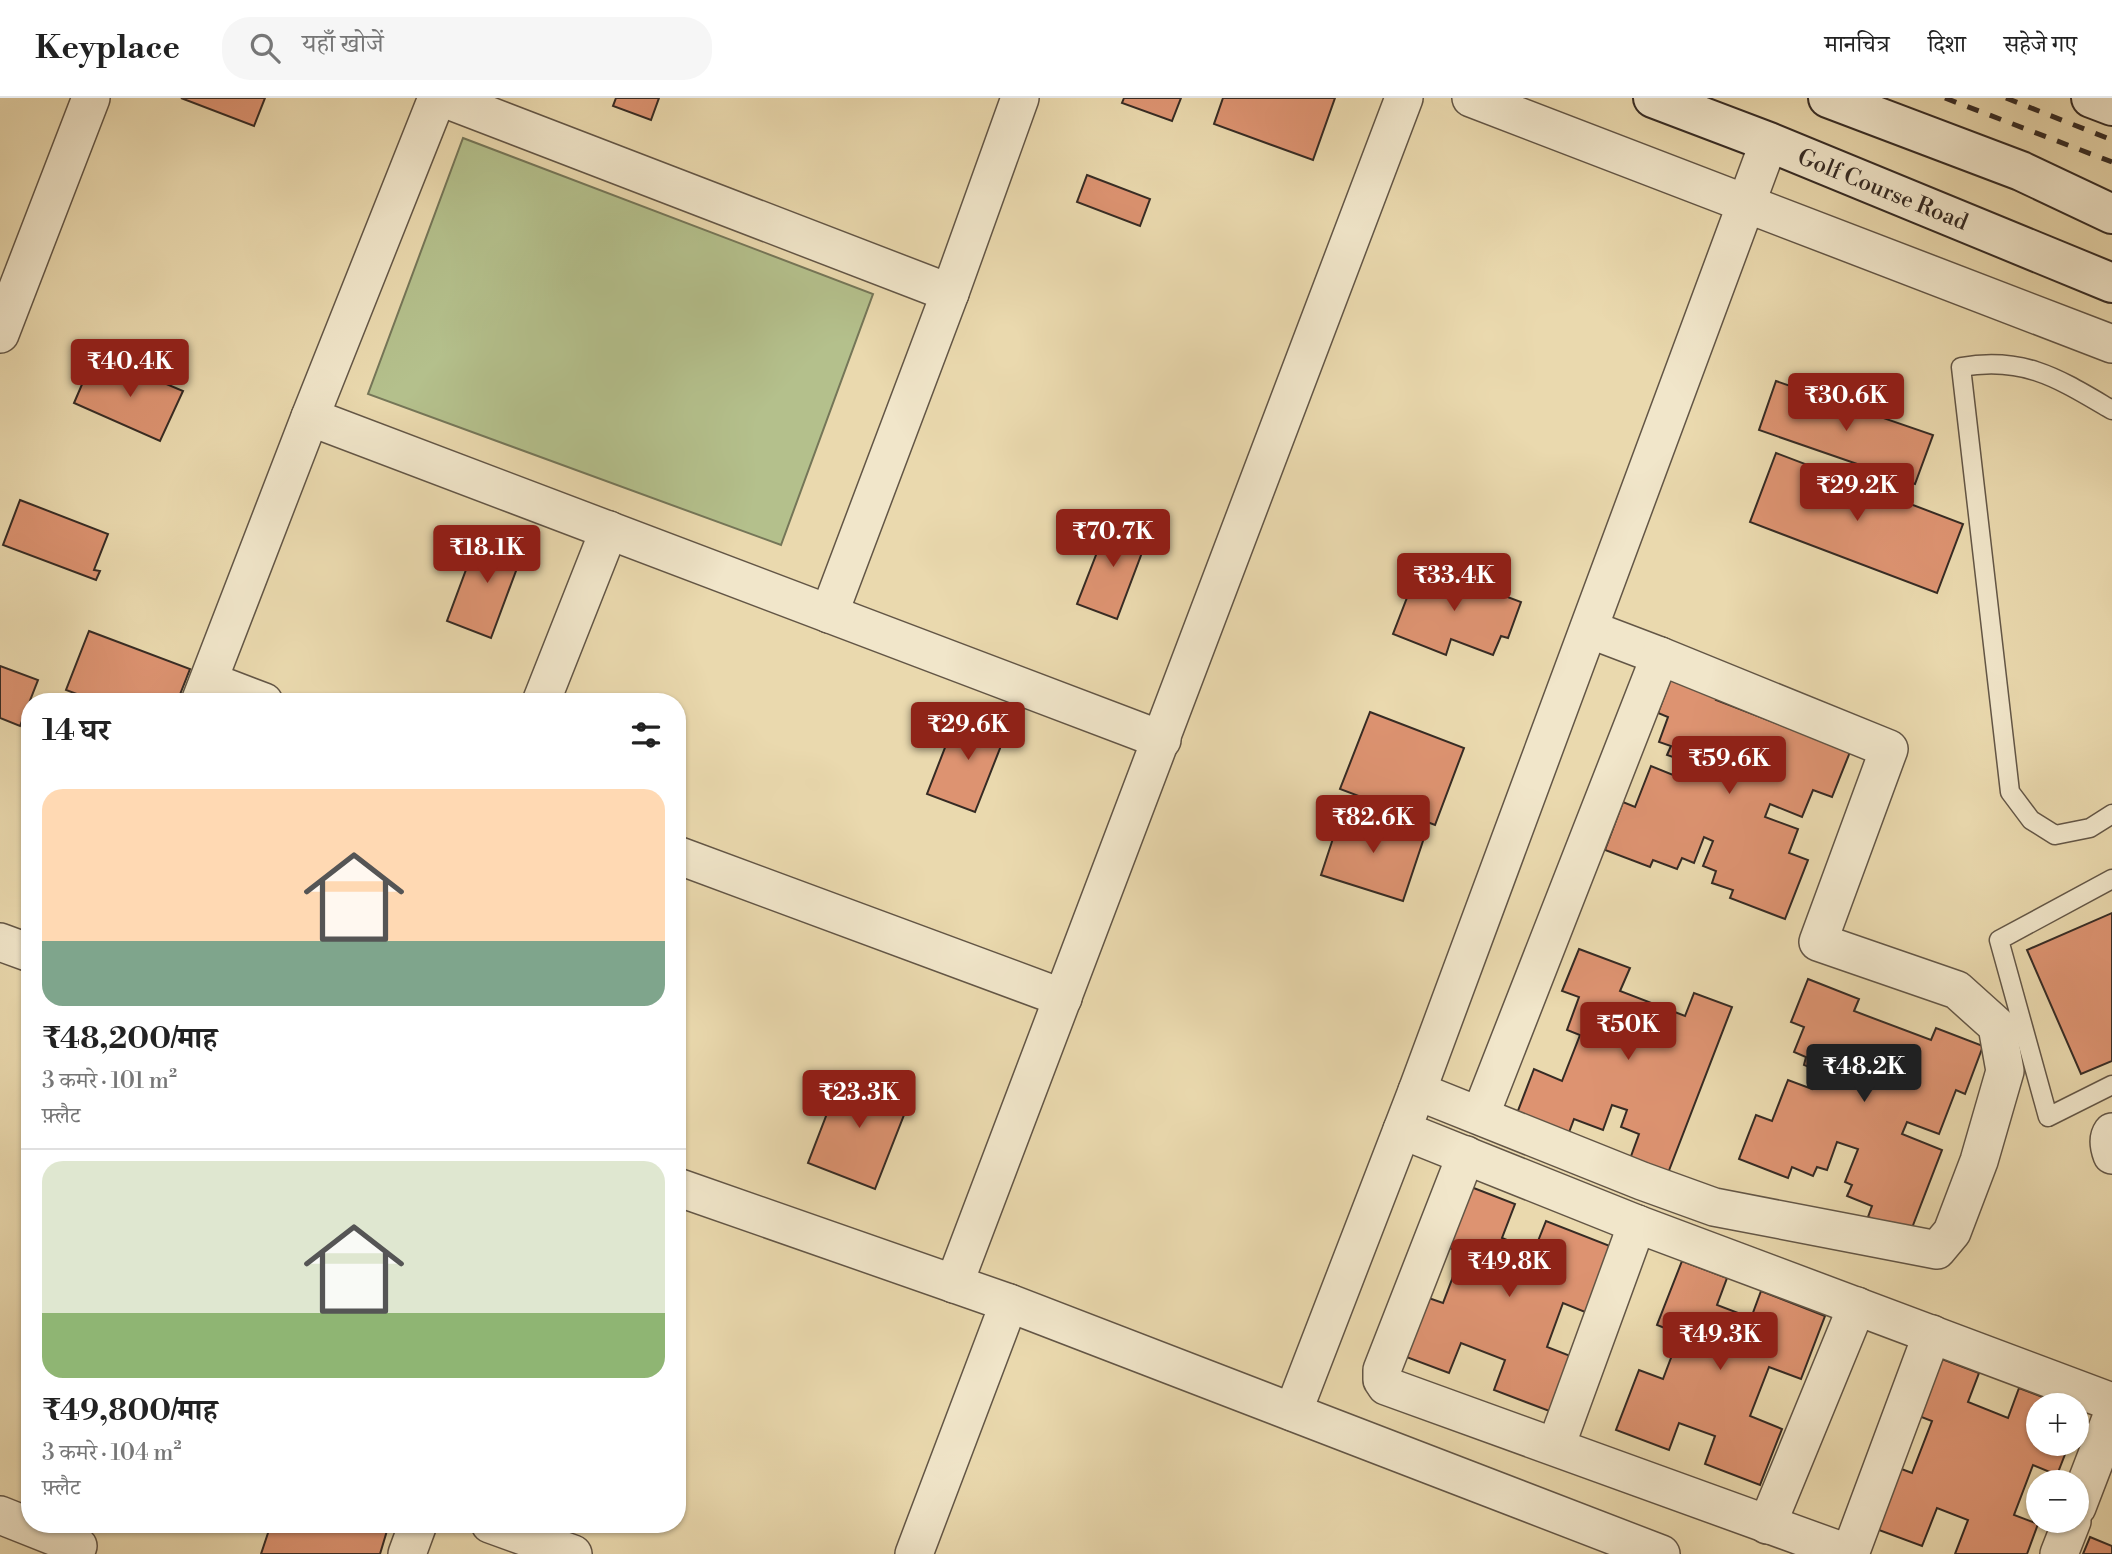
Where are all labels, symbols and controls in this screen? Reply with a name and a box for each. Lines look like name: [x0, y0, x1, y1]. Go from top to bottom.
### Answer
search box: [222, 17, 712, 80]
text: Keyplace: [35, 28, 180, 69]
text: यहाँ खोजें: [302, 28, 384, 60]
icon: search: [246, 29, 284, 67]
text: मानचित्र: [1825, 30, 1890, 60]
text: दिशा: [1928, 30, 1966, 60]
text: सहेजे गए: [2004, 30, 2077, 60]
street label: Golf Course Road: [1793, 143, 1972, 237]
pin: ₹40.4K: [73, 340, 187, 399]
text: ₹40.4K: [87, 348, 173, 376]
pin: ₹30.6K: [1789, 374, 1903, 433]
text: ₹30.6K: [1804, 382, 1888, 410]
pin: ₹29.2K: [1800, 464, 1914, 523]
text: ₹29.2K: [1816, 472, 1898, 500]
pin: ₹70.7K: [1056, 510, 1170, 569]
text: ₹70.7K: [1072, 518, 1154, 546]
pin: ₹18.1K: [430, 526, 544, 585]
text: ₹18.1K: [449, 534, 525, 562]
pin: ₹33.4K: [1397, 554, 1511, 613]
text: ₹33.4K: [1413, 562, 1495, 590]
pin: ₹29.6K: [911, 702, 1025, 762]
text: ₹29.6K: [927, 711, 1009, 739]
text: 14 घर: [42, 712, 110, 750]
icon: filters: [627, 716, 665, 754]
pin: ₹59.6K: [1672, 736, 1786, 796]
text: ₹59.6K: [1688, 745, 1770, 773]
pin: ₹82.6K: [1316, 796, 1430, 855]
text: ₹82.6K: [1332, 804, 1414, 832]
icon: home: [291, 834, 417, 960]
pin: ₹50K: [1587, 1002, 1669, 1062]
text: ₹50K: [1596, 1011, 1660, 1039]
text: ₹48,200/माह: [42, 1020, 217, 1058]
pin: ₹48.2K: [1807, 1044, 1921, 1104]
text: ₹48.2K: [1822, 1053, 1906, 1081]
text: 3 कमरे · 101 m²: [42, 1067, 177, 1095]
pin: ₹23.3K: [802, 1070, 916, 1130]
text: ₹23.3K: [819, 1079, 899, 1107]
text: फ़्लैट: [42, 1102, 80, 1130]
icon: home: [291, 1206, 417, 1332]
pin: ₹49.8K: [1452, 1240, 1566, 1299]
text: ₹49.8K: [1467, 1248, 1551, 1276]
pin: ₹49.3K: [1663, 1312, 1777, 1372]
text: ₹49.3K: [1679, 1321, 1761, 1349]
text: ₹49,800/माह: [42, 1392, 217, 1430]
map controls: [2026, 1393, 2089, 1533]
button: +: [2026, 1393, 2089, 1456]
text: 3 कमरे · 104 m²: [42, 1439, 182, 1467]
button: −: [2026, 1470, 2089, 1533]
text: फ़्लैट: [42, 1474, 80, 1502]

